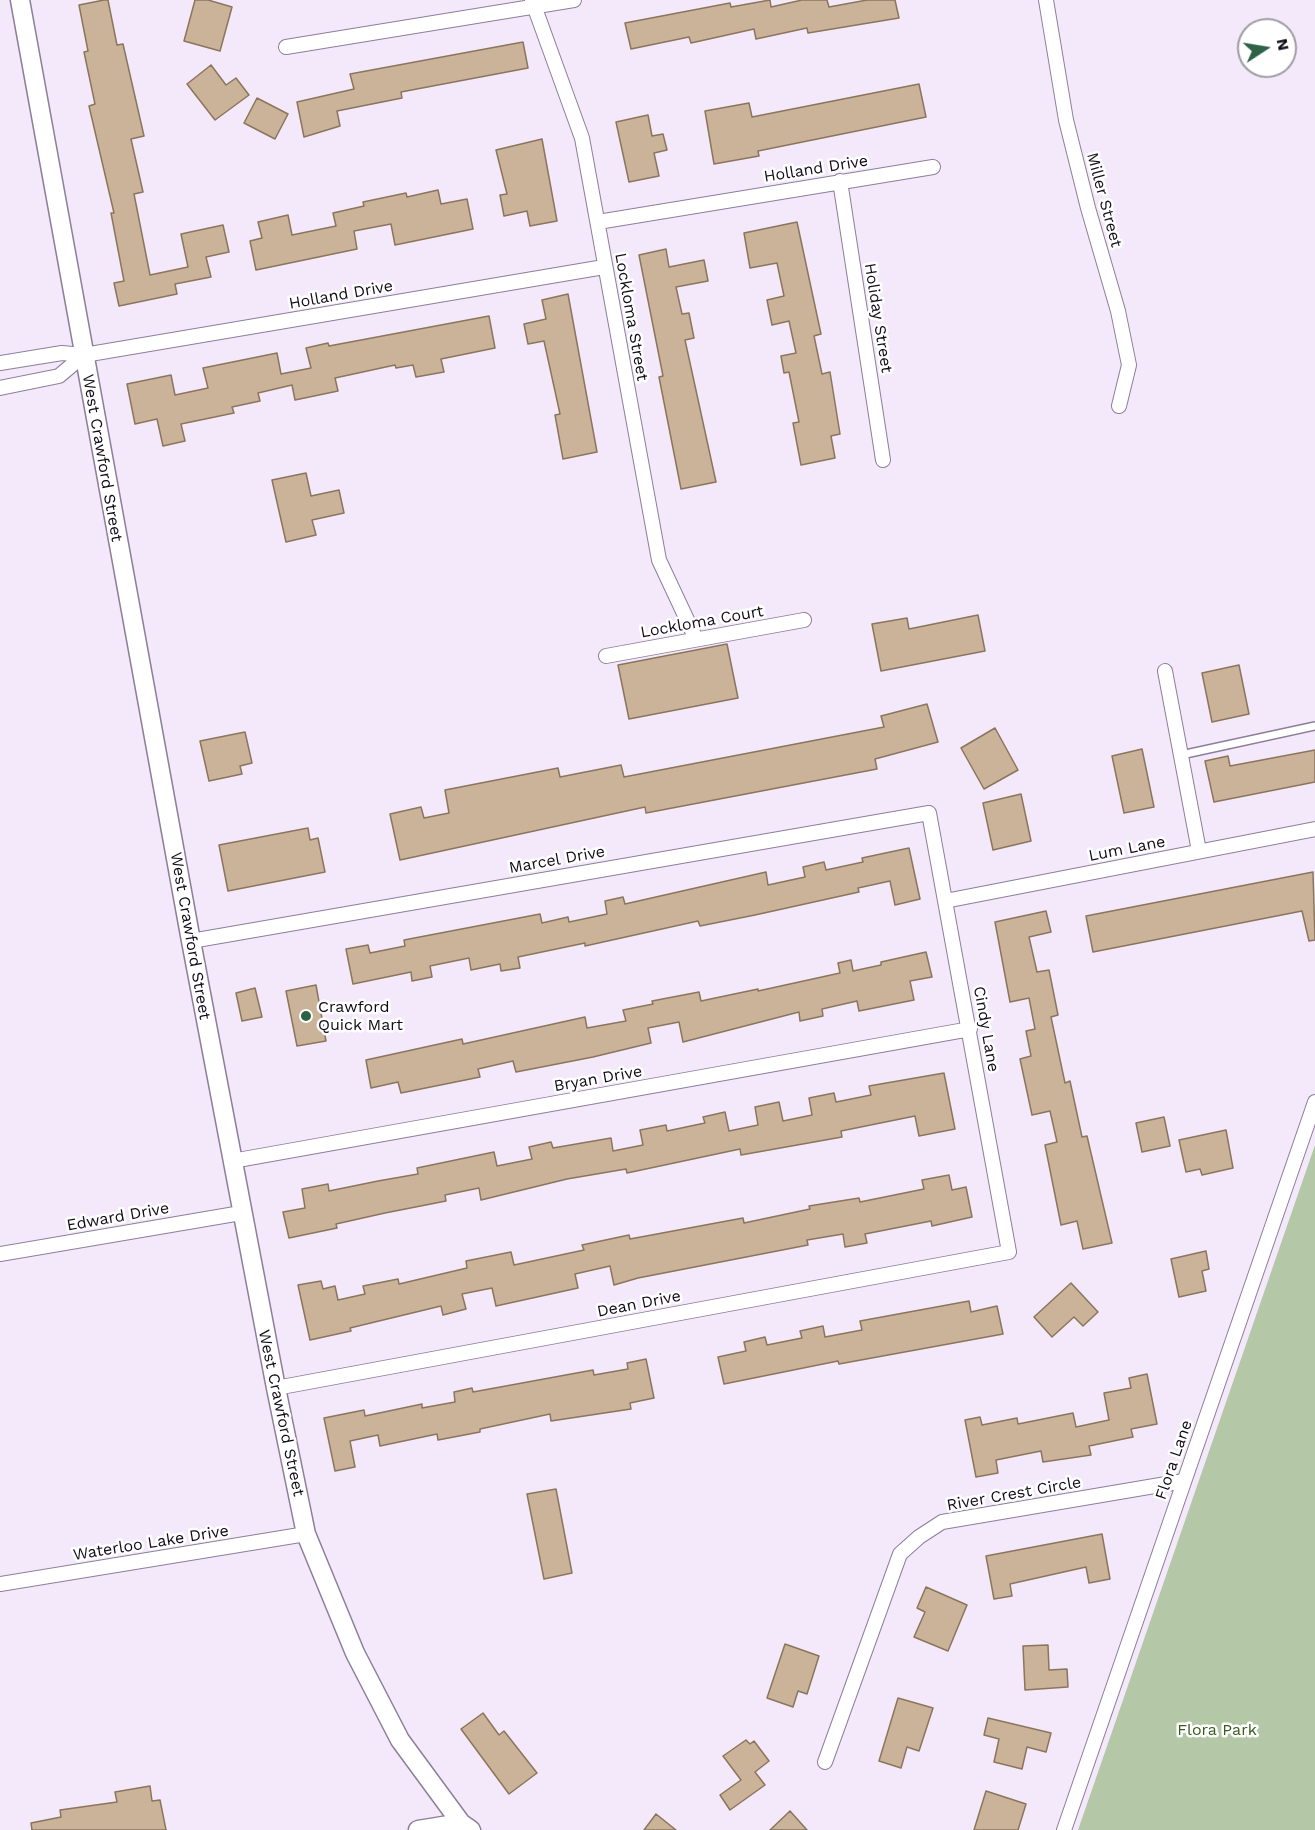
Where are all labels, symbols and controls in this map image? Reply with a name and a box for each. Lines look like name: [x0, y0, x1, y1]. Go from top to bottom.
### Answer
north arrow: [1237, 18, 1297, 78]
text: N: [1273, 37, 1294, 52]
street label: Holland Drive: [763, 151, 869, 187]
street label: Miller Street: [1082, 151, 1126, 249]
street label: Lockloma Street: [610, 252, 652, 382]
street label: Holiday Street: [860, 262, 896, 374]
street label: Holland Drive: [288, 276, 394, 314]
street label: West Crawford Street: [78, 373, 126, 543]
street label: Lockloma Court: [639, 602, 765, 642]
street label: Lum Lane: [1087, 832, 1167, 866]
street label: Marcel Drive: [507, 842, 607, 878]
street label: West Crawford Street: [166, 851, 214, 1021]
street label: Cindy Lane: [969, 985, 1003, 1073]
place label: Crawford Quick Mart: [318, 997, 403, 1035]
marker: Crawford Quick Mart: [299, 1009, 313, 1023]
street label: Bryan Drive: [552, 1062, 644, 1096]
street label: Edward Drive: [65, 1199, 171, 1235]
street label: Dean Drive: [595, 1286, 683, 1322]
street label: West Crawford Street: [254, 1328, 308, 1498]
street label: Flora Lane: [1151, 1418, 1197, 1502]
street label: River Crest Circle: [945, 1473, 1083, 1515]
street label: Waterloo Lake Drive: [72, 1521, 230, 1565]
park label: Flora Park: [1177, 1720, 1257, 1740]

